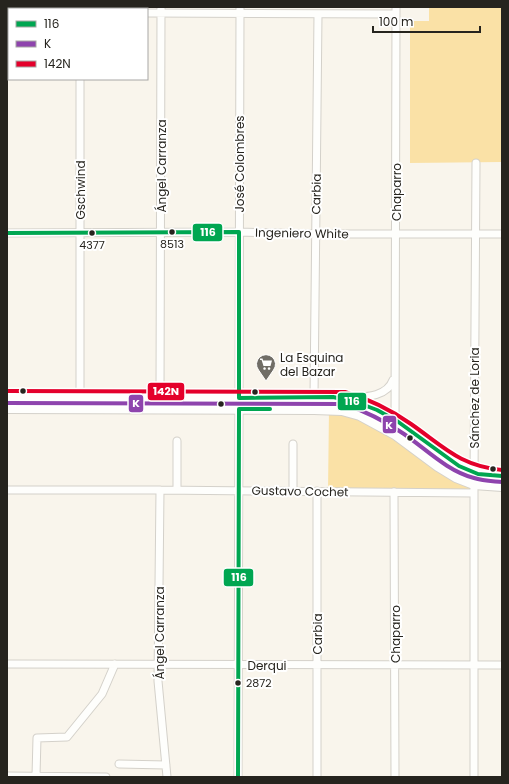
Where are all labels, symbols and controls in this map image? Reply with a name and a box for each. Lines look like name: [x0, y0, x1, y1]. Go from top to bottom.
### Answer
legend: [8, 8, 148, 80]
scale bar: [373, 8, 480, 34]
text: 100 m: [379, 13, 413, 30]
text: 116: [44, 15, 59, 32]
text: K: [44, 35, 51, 52]
text: 142N: [44, 55, 71, 72]
street label: José Colombres: [231, 115, 248, 213]
street label: Ángel Carranza: [153, 119, 170, 213]
street label: Gschwind: [72, 160, 89, 220]
street label: Chaparro: [388, 163, 405, 221]
street label: Carbia: [307, 173, 325, 215]
line badge: 116: [192, 223, 223, 242]
text: 116: [200, 224, 216, 240]
street label: Ingeniero White: [255, 224, 349, 242]
marker: 8513: [167, 227, 177, 237]
marker: 4377: [87, 228, 97, 238]
place label: 8513: [160, 236, 184, 252]
place label: 4377: [79, 237, 105, 253]
street label: Sánchez de Loria: [466, 347, 483, 449]
place label: La Esquina del Bazar: [280, 349, 343, 380]
supermarket icon: La Esquina del Bazar: [255, 353, 277, 381]
line badge: 142N: [147, 382, 185, 401]
text: 142N: [153, 383, 179, 399]
unlabelled marker: [18, 386, 28, 396]
unlabelled marker: [250, 387, 260, 397]
line badge: 116: [337, 392, 367, 411]
text: 116: [344, 393, 360, 409]
line badge: K: [128, 394, 144, 413]
text: K: [132, 395, 140, 411]
unlabelled marker: [216, 399, 226, 409]
line badge: K: [382, 415, 397, 434]
text: K: [385, 417, 393, 433]
unlabelled marker: [405, 433, 415, 443]
unlabelled marker: [488, 464, 498, 474]
street label: Gustavo Cochet: [251, 482, 349, 500]
line badge: 116: [223, 568, 254, 587]
text: 116: [231, 569, 247, 585]
street label: Ángel Carranza: [151, 586, 168, 680]
street label: Chaparro: [387, 605, 404, 663]
street label: Carbia: [309, 613, 326, 655]
street label: Derqui: [247, 657, 287, 674]
place label: 2872: [246, 675, 272, 691]
marker: 2872: [233, 678, 243, 688]

